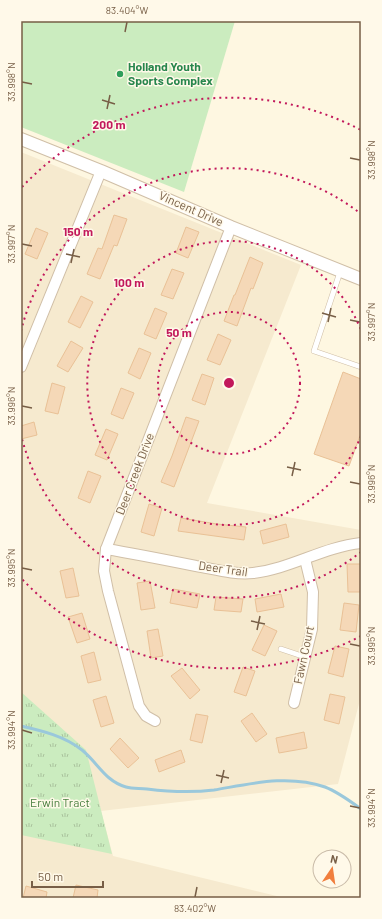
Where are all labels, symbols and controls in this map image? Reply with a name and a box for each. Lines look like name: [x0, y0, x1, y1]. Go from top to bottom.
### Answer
text: 83.404°W: [106, 4, 148, 16]
place label: Holland Youth Sports Complex: [128, 59, 213, 87]
text: 33.998°N: [5, 62, 17, 102]
marker: Holland Youth Sports Complex: [115, 69, 125, 79]
text: 200 m: [93, 117, 125, 131]
text: 33.998°N: [365, 140, 377, 180]
street label: Vincent Drive: [157, 188, 226, 229]
text: 150 m: [63, 224, 93, 238]
text: 33.997°N: [5, 225, 17, 263]
text: 100 m: [114, 275, 144, 289]
text: 33.997°N: [365, 303, 377, 341]
text: 50 m: [166, 325, 192, 339]
centre of rings: [222, 376, 236, 390]
text: 33.996°N: [5, 386, 17, 426]
street label: Deer Creek Drive: [112, 431, 156, 517]
text: 33.996°N: [365, 464, 377, 504]
text: 33.995°N: [5, 548, 17, 588]
street label: Deer Trail: [198, 558, 249, 578]
street label: Fawn Court: [290, 624, 316, 685]
text: 33.995°N: [365, 626, 377, 666]
text: 33.994°N: [5, 710, 17, 750]
text: 33.994°N: [365, 788, 377, 828]
park label: Erwin Tract: [30, 795, 90, 809]
north arrow: [312, 849, 352, 889]
text: N: [329, 852, 339, 866]
scale bar: [32, 863, 103, 889]
text: 50 m: [38, 869, 63, 883]
text: 83.402°W: [174, 902, 216, 914]

